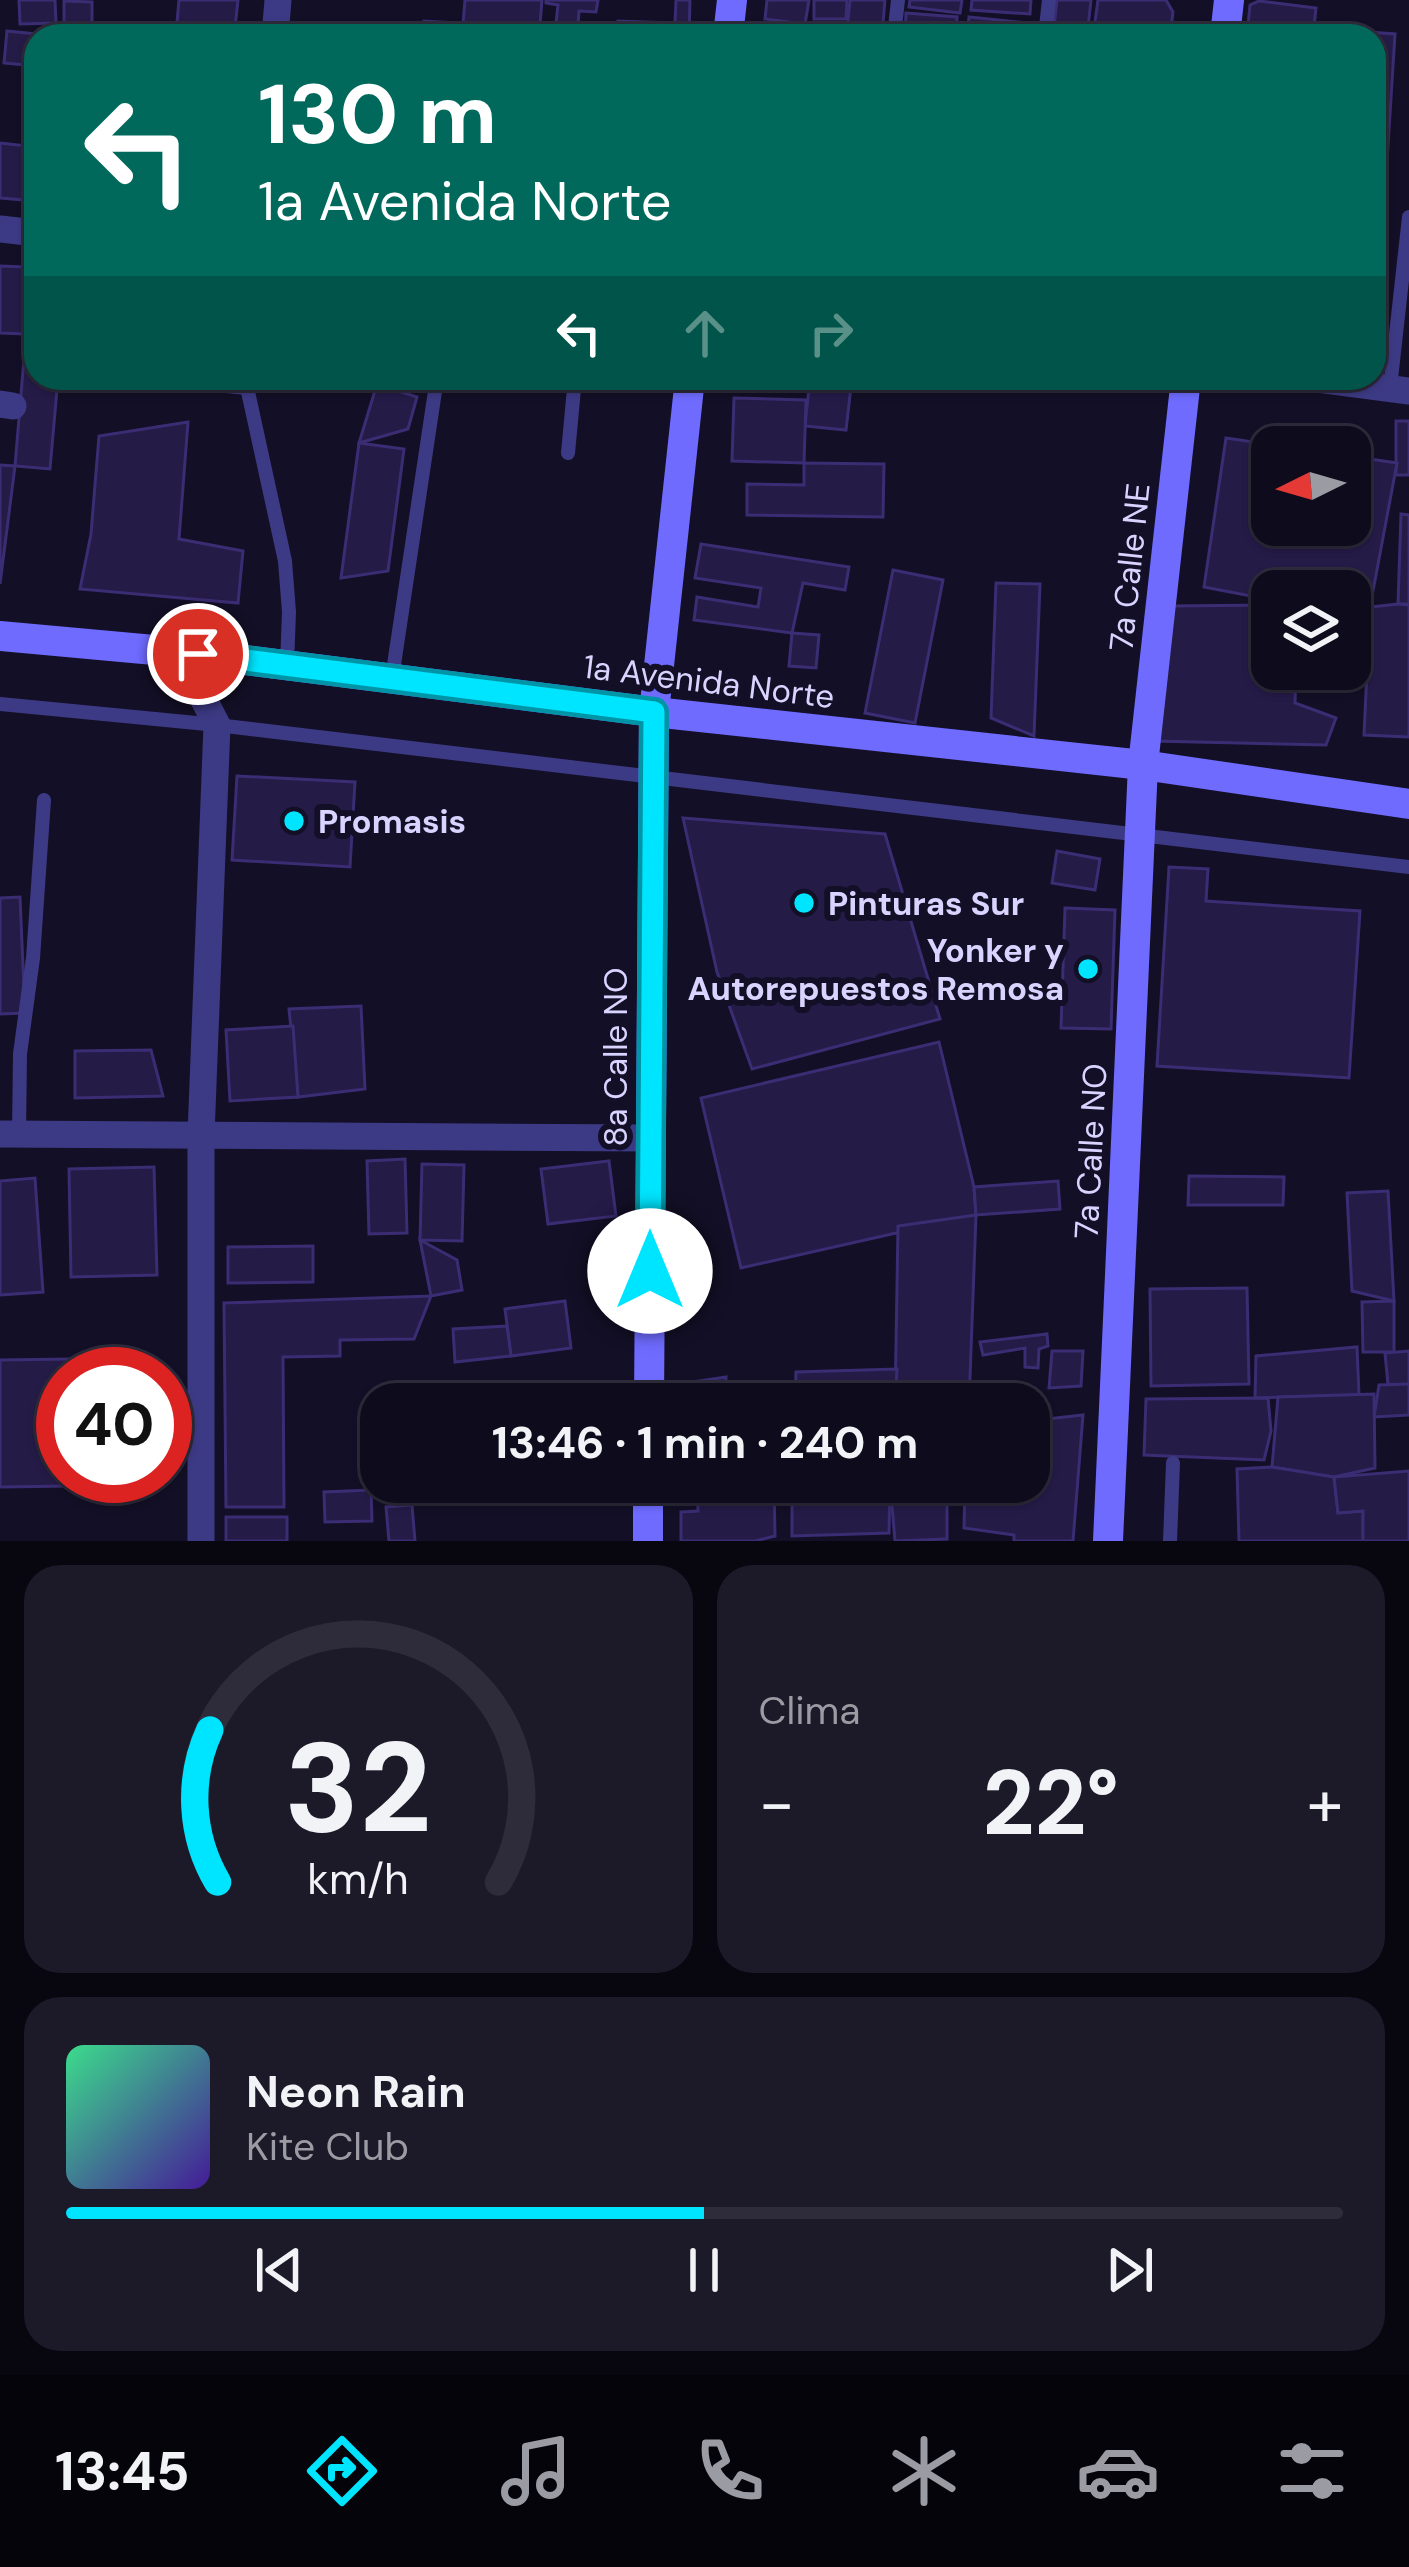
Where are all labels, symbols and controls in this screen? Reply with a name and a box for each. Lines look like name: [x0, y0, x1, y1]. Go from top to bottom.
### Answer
text: 130 m: [258, 60, 497, 169]
icon: left: [60, 72, 216, 228]
text: 1a Avenida Norte: [258, 166, 671, 237]
icon: left: [546, 300, 612, 366]
icon: ahead: [672, 300, 738, 366]
icon: right: [798, 300, 864, 366]
north arrow: [1251, 426, 1371, 546]
map controls: [1251, 426, 1371, 690]
street label: 7a Calle NE: [1099, 481, 1160, 653]
button: layers: [1251, 570, 1371, 690]
pin: [147, 603, 249, 705]
icon: arrive: [165, 621, 231, 687]
street label: 1a Avenida Norte: [581, 645, 837, 718]
place label: Promasis: [318, 800, 466, 843]
marker: Promasis: [281, 808, 307, 834]
place label: Pinturas Sur: [828, 882, 1024, 925]
marker: Pinturas Sur: [791, 890, 817, 916]
place label: Yonker y Autorepuestos Remosa: [688, 929, 1064, 1010]
marker: Yonker y Autorepuestos Remosa: [1075, 956, 1101, 982]
street label: 8a Calle NO: [594, 968, 637, 1147]
street label: 7a Calle NO: [1064, 1062, 1117, 1240]
position arrow: [587, 1208, 713, 1334]
speed limit sign: 40: [36, 1347, 192, 1503]
text: 13:46 · 1 min · 240 m: [492, 1413, 918, 1472]
text: Clima: [759, 1685, 861, 1736]
text: 32: [285, 1707, 432, 1870]
text: 22°: [982, 1745, 1119, 1862]
text: −: [759, 1761, 795, 1846]
text: +: [1307, 1761, 1343, 1846]
text: km/h: [308, 1851, 409, 1907]
text: Neon Rain: [246, 2062, 466, 2121]
text: Kite Club: [246, 2121, 409, 2172]
icon: previous: [246, 2237, 312, 2303]
icon: pause: [671, 2237, 737, 2303]
icon: next: [1097, 2237, 1163, 2303]
icon: directions: [300, 2429, 384, 2513]
icon: music: [494, 2429, 578, 2513]
icon: phone: [688, 2429, 772, 2513]
icon: climate: [882, 2429, 966, 2513]
icon: car: [1076, 2429, 1160, 2513]
icon: filters: [1270, 2429, 1354, 2513]
text: 13:45: [55, 2436, 190, 2507]

